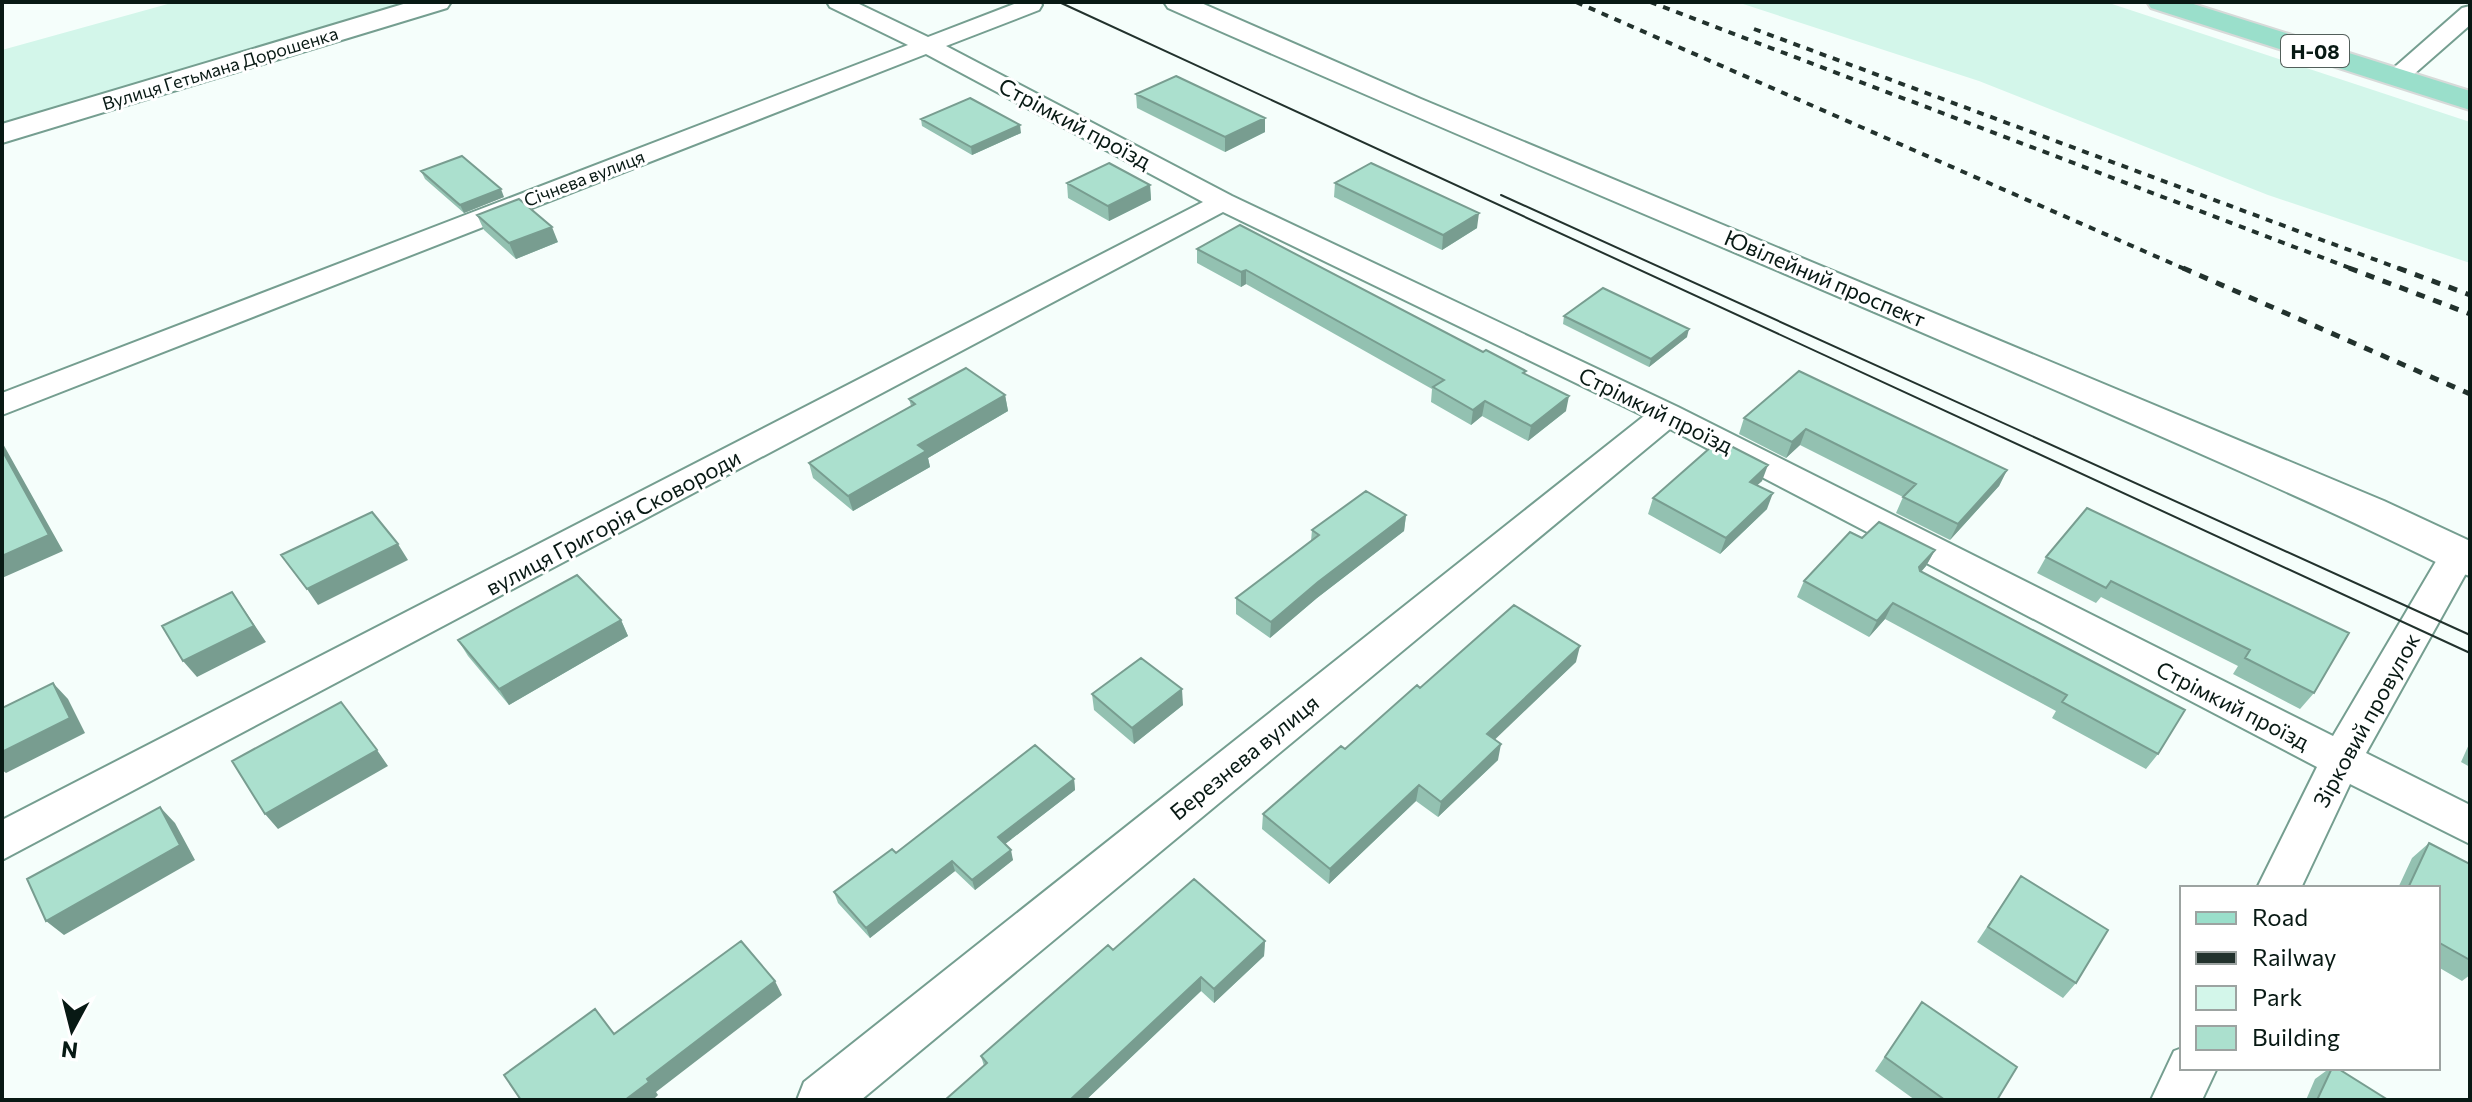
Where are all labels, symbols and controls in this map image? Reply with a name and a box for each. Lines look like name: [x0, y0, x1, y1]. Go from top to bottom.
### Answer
street label: Вулиця Гетьмана Дорошенка: [99, 22, 341, 114]
road number: Н-08: [2281, 35, 2349, 67]
street label: Стрімкий проїзд: [994, 72, 1156, 174]
street label: Січнева вулиця: [521, 145, 647, 211]
street label: Ювілейний проспект: [1720, 223, 1930, 333]
street label: Стрімкий проїзд: [1574, 361, 1738, 459]
street label: вулиця Григорія Сковороди: [481, 443, 745, 601]
street label: Зірковий провулок: [2307, 628, 2425, 812]
street label: Стрімкий проїзд: [2152, 655, 2314, 755]
street label: Березнева вулиця: [1164, 689, 1324, 825]
legend: [2180, 886, 2440, 1070]
text: Road: [2252, 902, 2308, 931]
text: Railway: [2252, 942, 2337, 971]
text: Park: [2252, 982, 2302, 1011]
north arrow: [32, 990, 112, 1070]
text: Building: [2252, 1022, 2340, 1051]
text: N: [60, 1036, 79, 1065]

